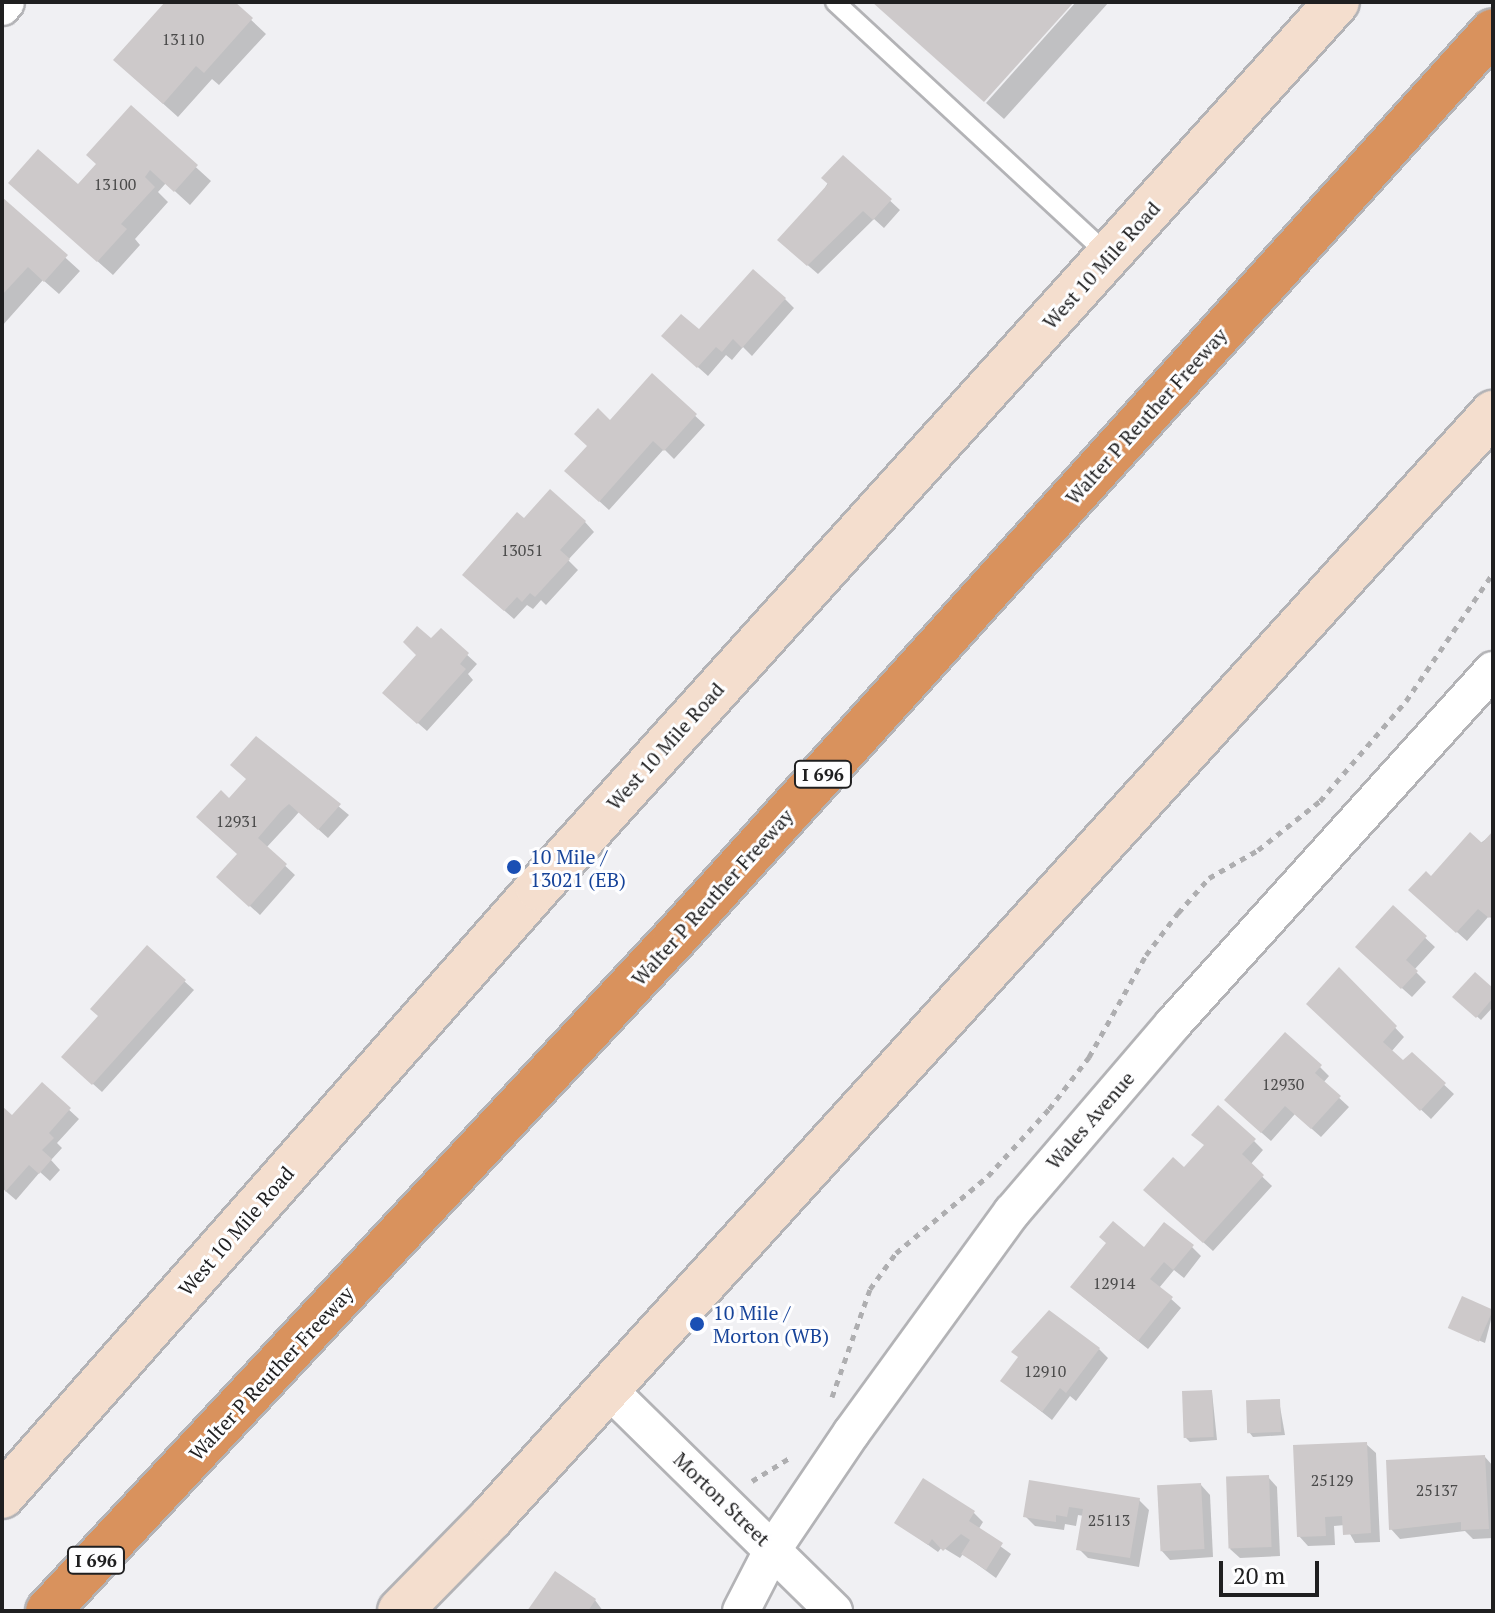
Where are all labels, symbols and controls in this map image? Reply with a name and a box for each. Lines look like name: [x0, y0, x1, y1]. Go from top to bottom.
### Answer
house number: 13110: [162, 29, 204, 49]
house number: 13100: [94, 174, 136, 194]
street label: West 10 Mile Road: [1037, 196, 1165, 334]
street label: Walter P Reuther Freeway: [1060, 323, 1232, 509]
house number: 13051: [501, 540, 543, 560]
street label: West 10 Mile Road: [601, 677, 729, 815]
road number: I 696: [793, 760, 853, 788]
street label: Walter P Reuther Freeway: [626, 804, 798, 990]
house number: 12931: [216, 811, 258, 831]
place label: 10 Mile / 13021 (EB): [530, 844, 626, 891]
marker: 10 Mile / 13021 (EB): [505, 858, 523, 876]
street label: Wales Avenue: [1041, 1066, 1139, 1174]
house number: 12930: [1262, 1074, 1304, 1094]
street label: West 10 Mile Road: [173, 1161, 299, 1301]
house number: 12914: [1093, 1273, 1135, 1293]
street label: Walter P Reuther Freeway: [184, 1281, 358, 1465]
place label: 10 Mile / Morton (WB): [713, 1300, 829, 1347]
marker: 10 Mile / Morton (WB): [688, 1315, 706, 1333]
house number: 12910: [1024, 1361, 1066, 1381]
street label: Morton Street: [669, 1447, 775, 1551]
house number: 25129: [1311, 1470, 1353, 1490]
house number: 25137: [1416, 1480, 1458, 1500]
house number: 25113: [1088, 1510, 1130, 1530]
scale bar: [1223, 1545, 1323, 1595]
road number: I 696: [66, 1546, 126, 1574]
text: 20 m: [1233, 1559, 1285, 1591]

